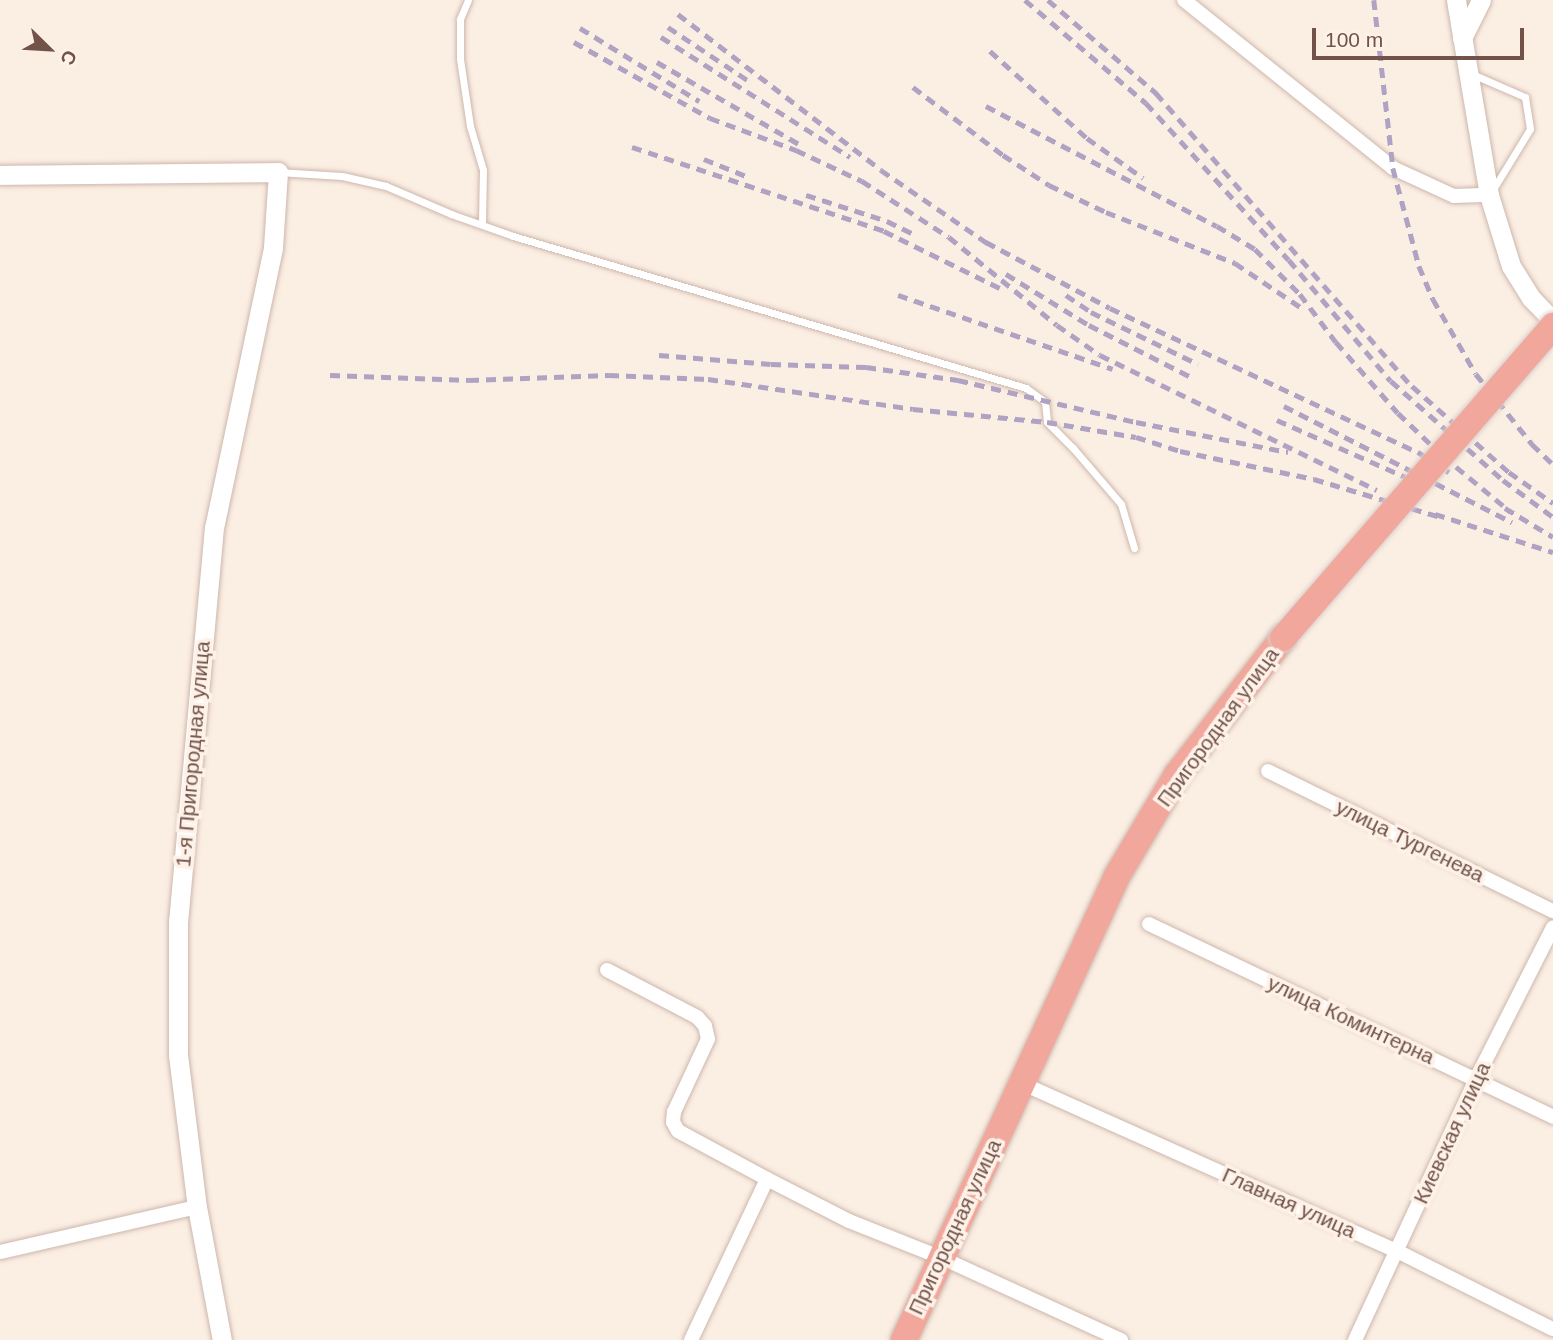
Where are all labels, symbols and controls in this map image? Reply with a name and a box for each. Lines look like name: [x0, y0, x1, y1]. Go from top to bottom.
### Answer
north arrow: [14, 14, 84, 84]
scale bar: [1315, 14, 1527, 58]
text: 100 m: [1325, 28, 1383, 51]
text: С: [56, 47, 81, 68]
street label: 1-я Пригородная улица: [171, 640, 215, 868]
street label: Пригородная улица: [1152, 642, 1284, 812]
street label: улица Тургенева: [1332, 794, 1488, 888]
street label: улица Коминтерна: [1264, 970, 1438, 1070]
street label: Киевская улица: [1408, 1058, 1496, 1208]
street label: Пригородная улица: [903, 1135, 1007, 1319]
street label: Главная улица: [1218, 1162, 1360, 1244]

